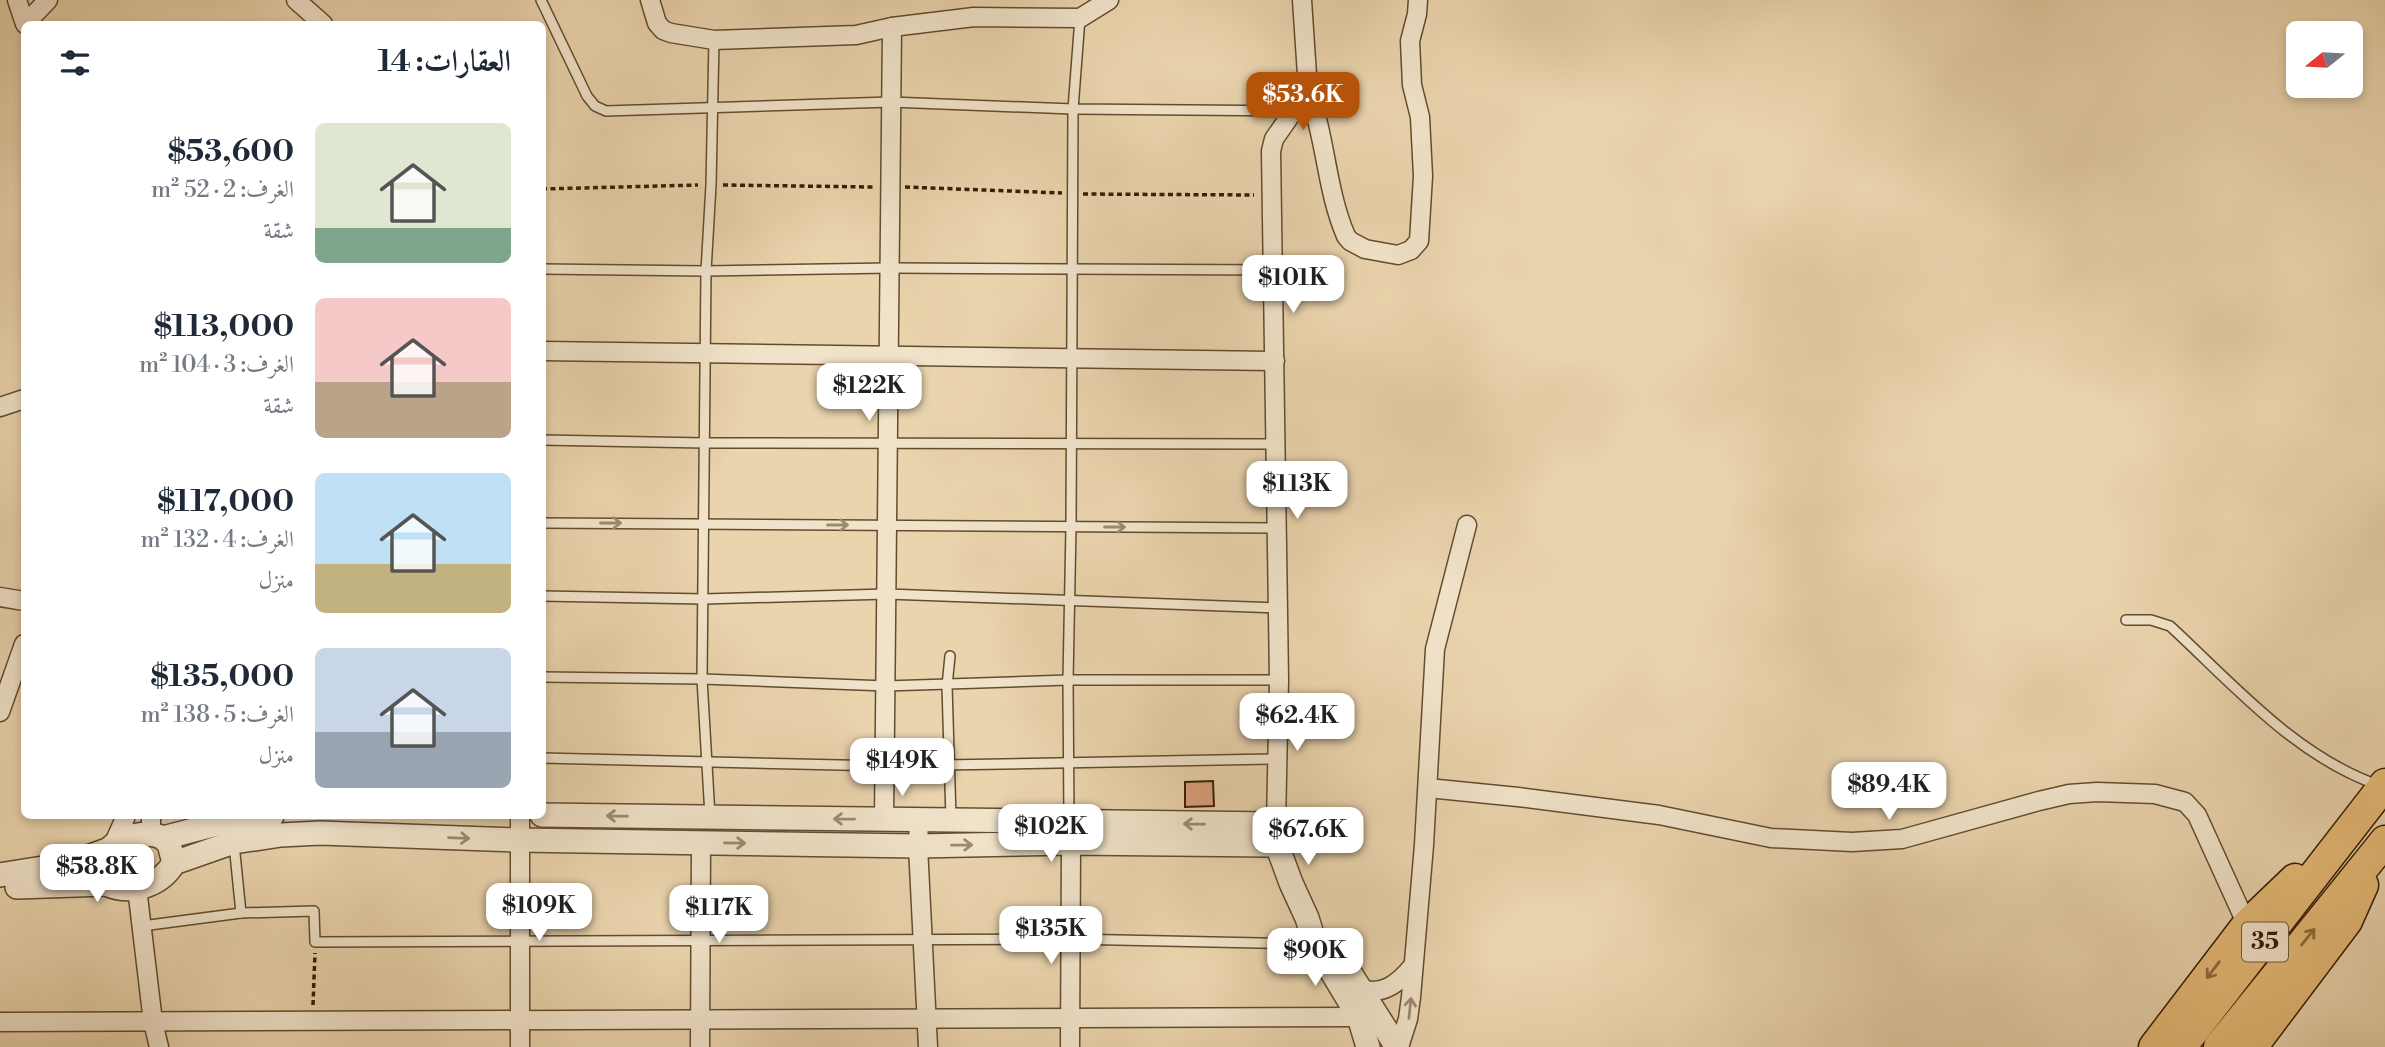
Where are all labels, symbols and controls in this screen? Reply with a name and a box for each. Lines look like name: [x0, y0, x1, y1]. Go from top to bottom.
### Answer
north arrow: [2286, 21, 2362, 98]
map controls: [2286, 21, 2363, 98]
text: العقارات: 14: [378, 43, 511, 81]
icon: filters: [56, 44, 94, 82]
pin: $53.6K: [1246, 72, 1360, 132]
text: $53.6K: [1262, 81, 1344, 109]
text: $53,600: [168, 133, 294, 171]
icon: home: [371, 151, 455, 235]
text: الغرف: 2 · 52 m²: [151, 176, 294, 204]
text: شقة: [264, 217, 294, 245]
pin: $101K: [1244, 256, 1342, 315]
text: $101K: [1258, 264, 1328, 292]
text: $113,000: [154, 308, 294, 346]
icon: home: [371, 326, 455, 410]
text: الغرف: 3 · 104 m²: [139, 351, 294, 379]
pin: $122K: [820, 364, 918, 423]
text: $122K: [833, 372, 905, 400]
text: شقة: [264, 392, 294, 420]
pin: $113K: [1248, 462, 1346, 521]
text: $113K: [1263, 470, 1331, 498]
text: $117,000: [157, 483, 294, 521]
icon: home: [371, 501, 455, 585]
one-way arrow: [599, 516, 622, 530]
one-way arrow: [826, 518, 849, 532]
one-way arrow: [1103, 520, 1126, 534]
text: الغرف: 4 · 132 m²: [140, 526, 294, 554]
text: منزل: [259, 567, 294, 595]
text: $135,000: [150, 658, 294, 696]
icon: home: [371, 676, 455, 760]
pin: $62.4K: [1240, 694, 1354, 753]
text: الغرف: 5 · 138 m²: [140, 701, 294, 729]
text: $62.4K: [1256, 702, 1338, 730]
pin: $149K: [853, 738, 951, 798]
text: منزل: [259, 742, 294, 770]
text: $149K: [866, 747, 938, 775]
pin: $89.4K: [1832, 762, 1946, 822]
text: $89.4K: [1847, 771, 1931, 799]
pin: $102K: [1002, 804, 1100, 864]
pin: $67.6K: [1251, 808, 1365, 867]
one-way arrow: [605, 809, 628, 823]
one-way arrow: [833, 812, 856, 826]
text: $102K: [1014, 813, 1088, 841]
text: $67.6K: [1269, 816, 1347, 844]
one-way arrow: [1183, 818, 1206, 831]
one-way arrow: [447, 831, 470, 844]
one-way arrow: [723, 836, 746, 850]
one-way arrow: [951, 839, 974, 852]
pin: $58.8K: [40, 844, 154, 904]
text: $58.8K: [56, 853, 138, 881]
pin: $109K: [490, 884, 588, 943]
pin: $117K: [670, 886, 768, 945]
text: $109K: [502, 892, 576, 920]
text: $117K: [685, 894, 753, 922]
pin: $135K: [1002, 906, 1100, 966]
text: $135K: [1015, 915, 1087, 943]
road number: 35: [2242, 923, 2288, 962]
pin: $90K: [1274, 928, 1356, 988]
one-way arrow: [2300, 928, 2315, 946]
text: $90K: [1283, 937, 1347, 965]
one-way arrow: [2205, 961, 2220, 979]
one-way arrow: [1403, 997, 1416, 1019]

